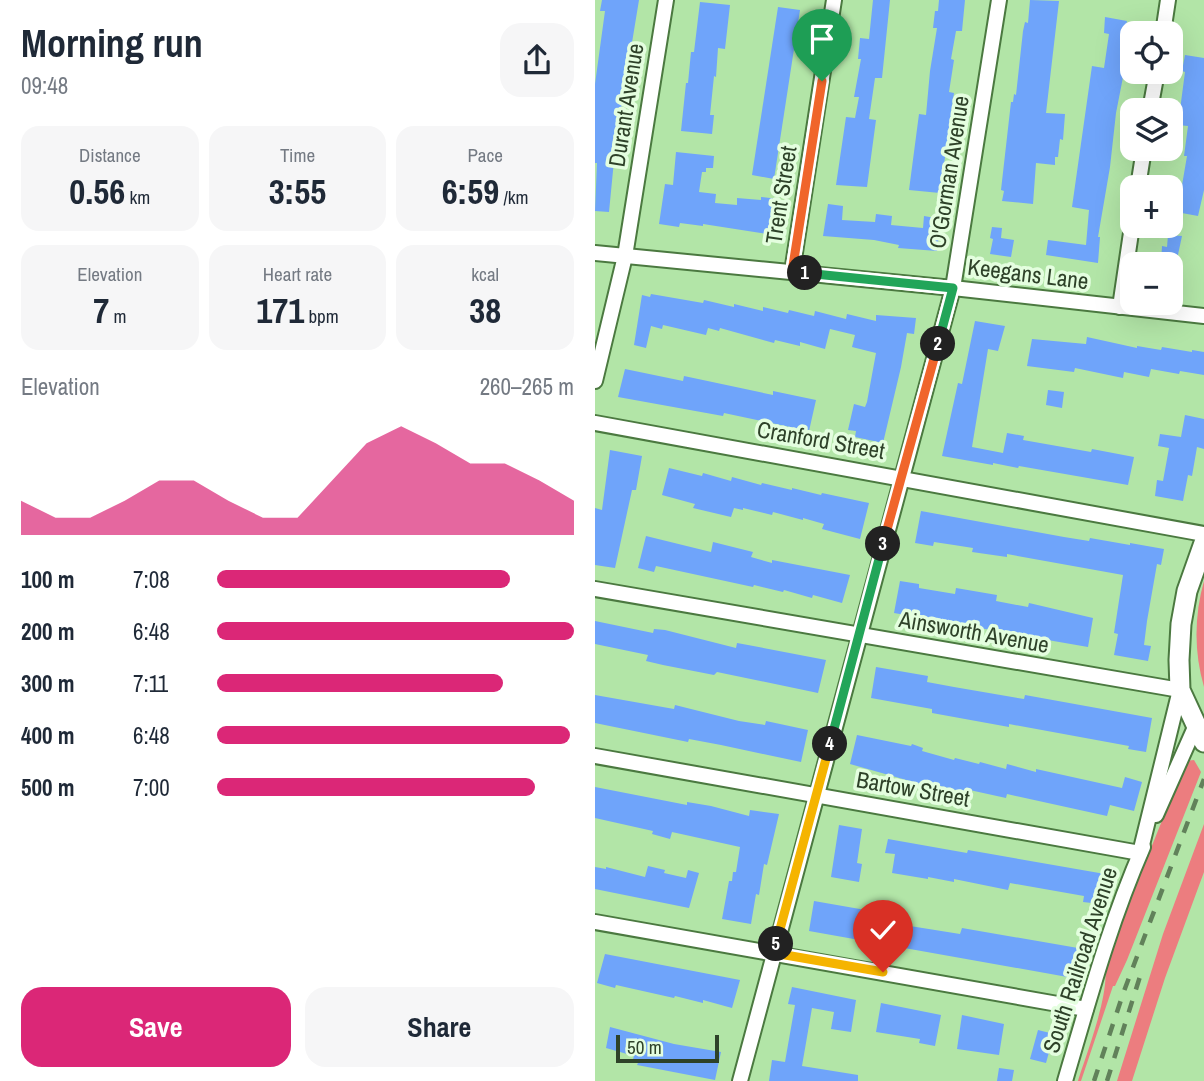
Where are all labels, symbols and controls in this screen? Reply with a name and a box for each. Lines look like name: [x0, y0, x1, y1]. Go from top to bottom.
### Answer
pin: [792, 9, 852, 81]
text: Morning run: [21, 18, 203, 69]
icon: arrive: [803, 20, 841, 58]
map controls: [1120, 21, 1183, 315]
button: locate: [1120, 21, 1183, 84]
button: share: [500, 23, 574, 97]
street label: Durant Avenue: [600, 41, 651, 169]
text: 09:48: [21, 70, 68, 101]
street label: O'Gorman Avenue: [921, 93, 976, 251]
button: layers: [1120, 98, 1183, 161]
text: Distance: [79, 142, 141, 168]
text: Time: [280, 142, 315, 168]
text: Pace: [467, 142, 503, 168]
street label: Trent Street: [757, 144, 804, 246]
text: 0.56: [69, 168, 125, 215]
text: 3:55: [269, 168, 326, 215]
text: 6:59: [442, 168, 499, 215]
button: +: [1120, 175, 1183, 238]
text: km: [125, 184, 150, 210]
text: /km: [499, 184, 529, 210]
street label: Keegans Lane: [966, 251, 1090, 296]
button: −: [1120, 252, 1183, 315]
pin: 1: [787, 256, 823, 290]
text: 1: [800, 259, 809, 285]
text: Elevation: [77, 261, 142, 287]
text: Heart rate: [263, 261, 332, 287]
text: kcal: [471, 261, 499, 287]
text: 7: [93, 287, 109, 334]
text: 171: [256, 287, 304, 334]
text: 38: [469, 287, 501, 334]
text: m: [109, 303, 126, 329]
text: bpm: [304, 303, 339, 329]
pin: 2: [921, 326, 955, 362]
text: 2: [933, 330, 942, 356]
text: Elevation: [21, 371, 100, 402]
text: 260–265 m: [480, 371, 574, 402]
street label: Cranford Street: [755, 413, 887, 466]
pin: 3: [865, 526, 901, 562]
text: 3: [878, 530, 887, 556]
text: 100 m: [21, 564, 74, 595]
text: 7:08: [133, 564, 170, 595]
street label: Ainsworth Avenue: [896, 603, 1051, 660]
text: 200 m: [21, 616, 74, 647]
text: 6:48: [133, 616, 170, 647]
text: 300 m: [21, 668, 74, 699]
text: 7:11: [133, 668, 168, 699]
text: 400 m: [21, 720, 74, 751]
text: 6:48: [133, 720, 170, 751]
pin: 4: [813, 726, 847, 762]
text: 4: [825, 730, 834, 756]
street label: Bartow Street: [854, 763, 972, 814]
text: 500 m: [21, 772, 74, 803]
text: 7:00: [133, 772, 170, 803]
street label: South Railroad Avenue: [1035, 863, 1124, 1057]
pin: [853, 900, 913, 972]
icon: check: [864, 911, 902, 949]
pin: 5: [759, 926, 793, 962]
text: 5: [771, 930, 780, 956]
button: Save: [21, 987, 291, 1067]
button: Share: [305, 987, 574, 1067]
scale bar: [616, 1032, 719, 1064]
text: 50 m: [627, 1034, 662, 1060]

